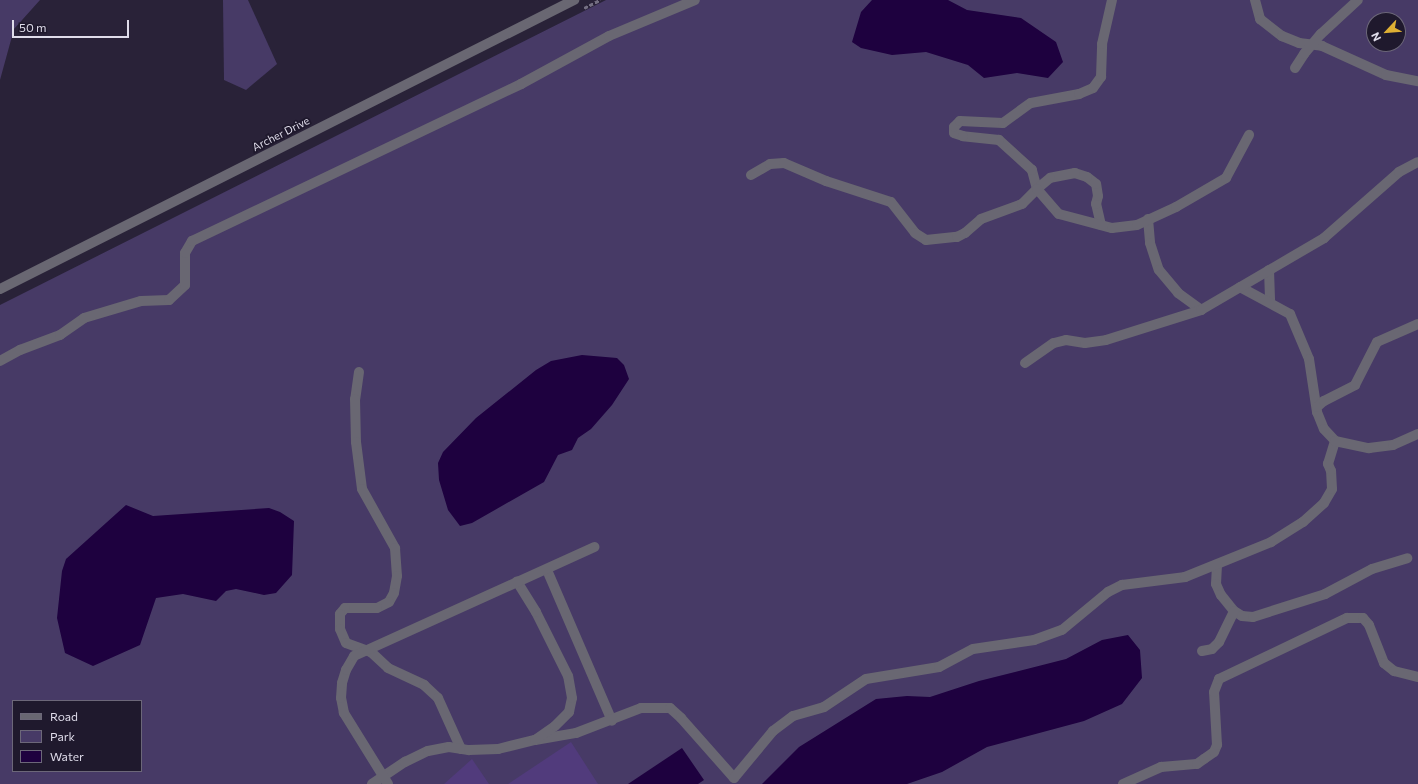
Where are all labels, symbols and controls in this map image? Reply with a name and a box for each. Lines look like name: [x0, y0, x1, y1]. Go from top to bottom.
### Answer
scale bar: [14, 12, 131, 38]
north arrow: [1366, 12, 1406, 52]
text: 50 m: [19, 20, 47, 34]
text: N: [1368, 30, 1383, 44]
street label: Archer Drive: [250, 114, 312, 154]
legend: [12, 700, 142, 772]
text: Road: [50, 709, 78, 723]
text: Park: [50, 729, 75, 743]
text: Water: [50, 749, 84, 763]

